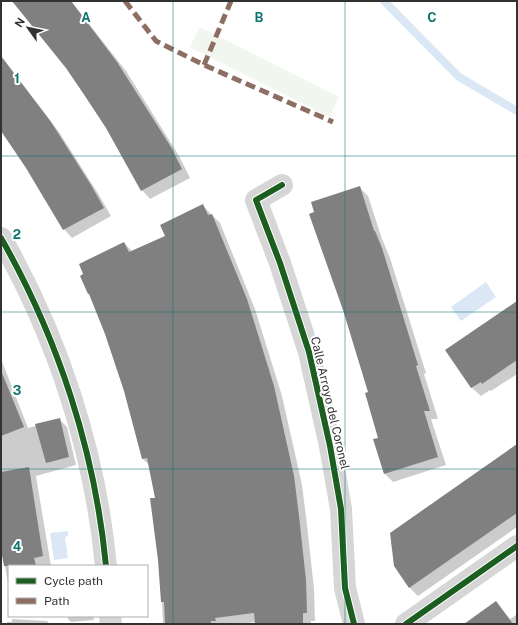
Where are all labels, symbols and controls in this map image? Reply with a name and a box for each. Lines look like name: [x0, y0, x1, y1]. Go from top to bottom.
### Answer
north arrow: [8, 8, 48, 48]
text: A: [81, 10, 91, 25]
text: B: [255, 10, 264, 25]
text: C: [427, 10, 437, 25]
text: N: [12, 16, 27, 29]
text: 1: [14, 71, 20, 86]
text: 2: [13, 227, 21, 242]
street label: Calle Arroyo del Coronel: [308, 335, 352, 471]
text: 3: [13, 383, 22, 398]
text: 4: [13, 539, 22, 554]
legend: [8, 565, 148, 617]
text: Cycle path: [44, 574, 103, 588]
text: Path: [44, 594, 70, 608]

